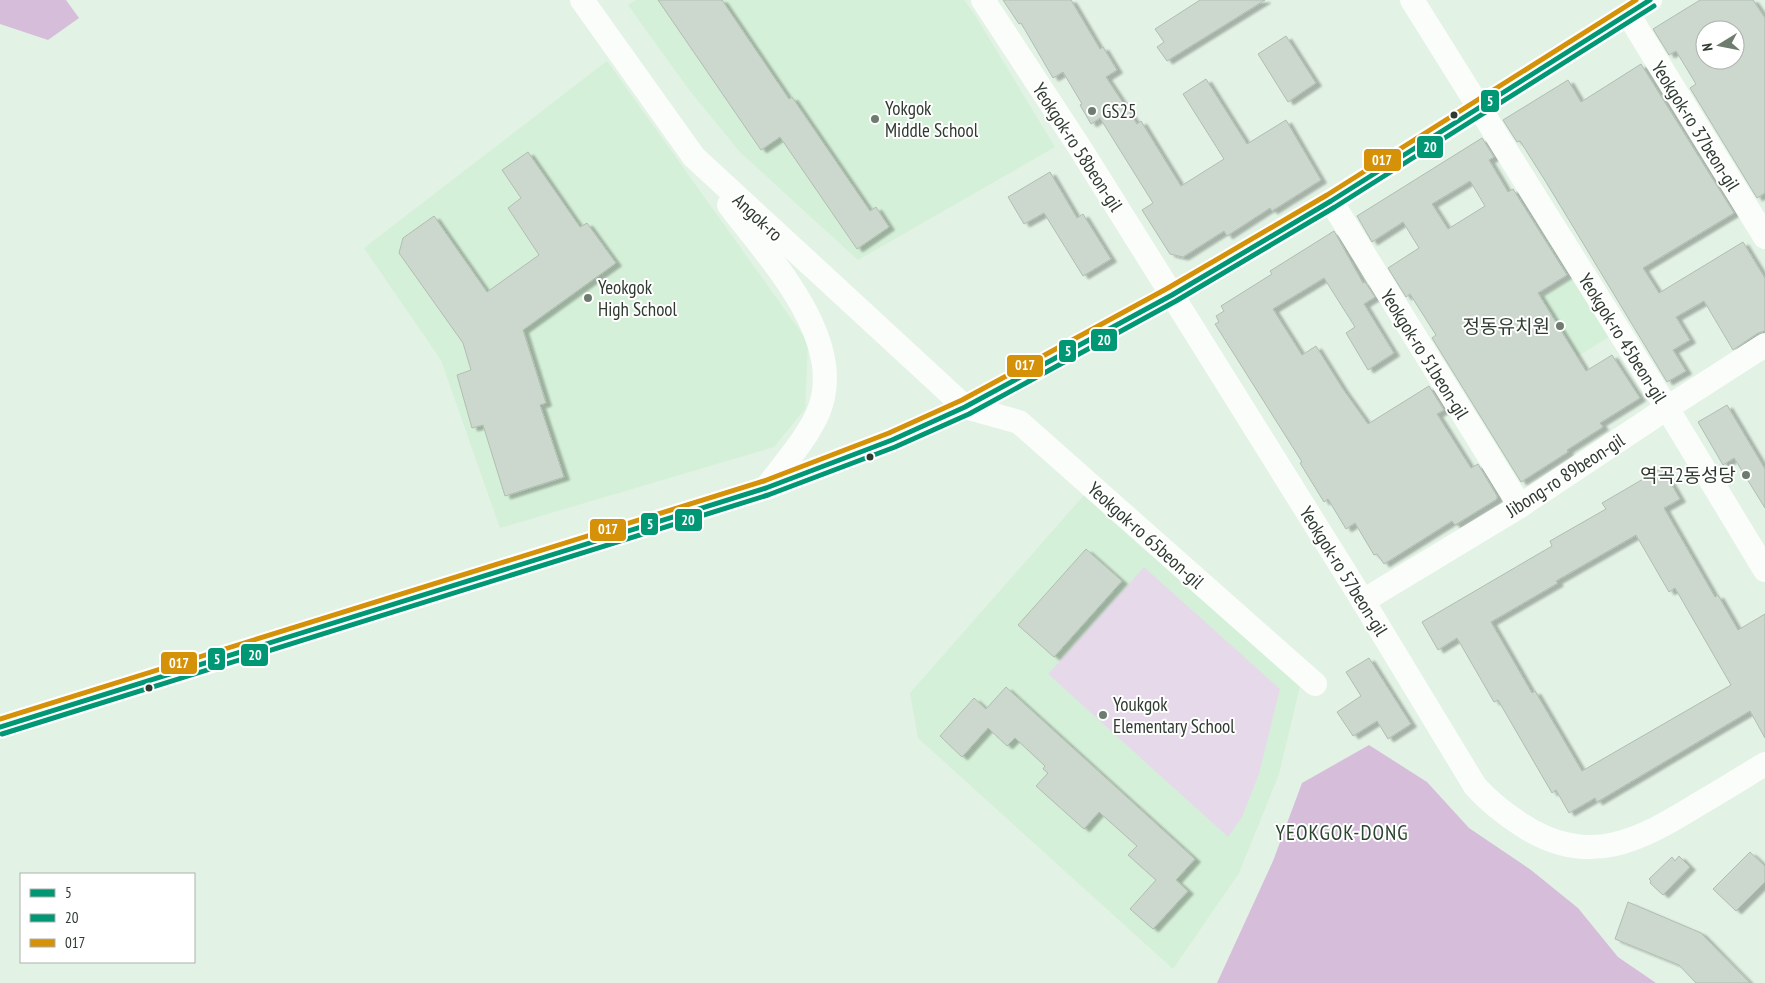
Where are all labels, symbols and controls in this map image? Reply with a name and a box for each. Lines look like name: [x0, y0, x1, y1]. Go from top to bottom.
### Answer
north arrow: [1695, 20, 1745, 70]
text: N: [1698, 42, 1717, 53]
street label: Yeokgok-ro 37beon-gil: [1647, 57, 1746, 196]
street label: Yeokgok-ro 58beon-gil: [1028, 78, 1129, 216]
line badge: 5: [1480, 89, 1500, 113]
text: 5: [1487, 92, 1493, 110]
place label: Yokgok Middle School: [885, 96, 979, 142]
place label: GS25: [1102, 99, 1137, 123]
marker: GS25: [1086, 105, 1098, 117]
unlabelled marker: [1449, 110, 1459, 120]
marker: Yokgok Middle School: [869, 113, 881, 125]
line badge: 20: [1416, 135, 1444, 159]
text: 20: [1423, 138, 1437, 156]
line badge: 017: [1363, 148, 1402, 172]
text: 017: [1372, 151, 1392, 169]
street label: Angok-ro: [728, 188, 788, 246]
street label: Yeokgok-ro 45beon-gil: [1574, 269, 1673, 408]
place label: Yeokgok High School: [598, 275, 678, 321]
street label: Yeokgok-ro 51beon-gil: [1376, 285, 1475, 424]
marker: Yeokgok High School: [582, 292, 594, 304]
place label: 정동유치원: [1463, 314, 1550, 338]
marker: 정동유치원: [1554, 320, 1566, 332]
line badge: 20: [1090, 328, 1118, 352]
text: 20: [1097, 331, 1111, 349]
line badge: 5: [1058, 339, 1077, 363]
text: 5: [1065, 342, 1071, 360]
line badge: 017: [1006, 354, 1044, 378]
text: 017: [1015, 356, 1035, 374]
street label: Jibong-ro 89beon-gil: [1500, 427, 1629, 523]
unlabelled marker: [865, 452, 875, 462]
place label: 역곡2동성당: [1640, 463, 1736, 487]
marker: 역곡2동성당: [1740, 469, 1752, 481]
street label: Yeokgok-ro 65beon-gil: [1083, 476, 1210, 594]
street label: Yeokgok-ro 57beon-gil: [1295, 502, 1394, 641]
line badge: 20: [674, 508, 703, 532]
text: 20: [681, 511, 695, 529]
line badge: 5: [640, 512, 659, 536]
text: 5: [647, 515, 653, 533]
line badge: 017: [589, 518, 627, 542]
text: 017: [598, 520, 618, 538]
line badge: 20: [240, 643, 269, 667]
text: 20: [248, 646, 262, 664]
line badge: 5: [207, 647, 226, 671]
text: 5: [214, 650, 220, 668]
line badge: 017: [160, 651, 198, 675]
text: 017: [169, 654, 189, 672]
unlabelled marker: [144, 683, 154, 693]
place label: Youkgok Elementary School: [1113, 692, 1235, 738]
marker: Youkgok Elementary School: [1097, 709, 1109, 721]
district label: YEOKGOK-DONG: [1275, 819, 1409, 846]
legend: [20, 873, 195, 963]
text: 5: [65, 883, 72, 902]
text: 20: [65, 908, 79, 927]
text: 017: [65, 933, 85, 952]

